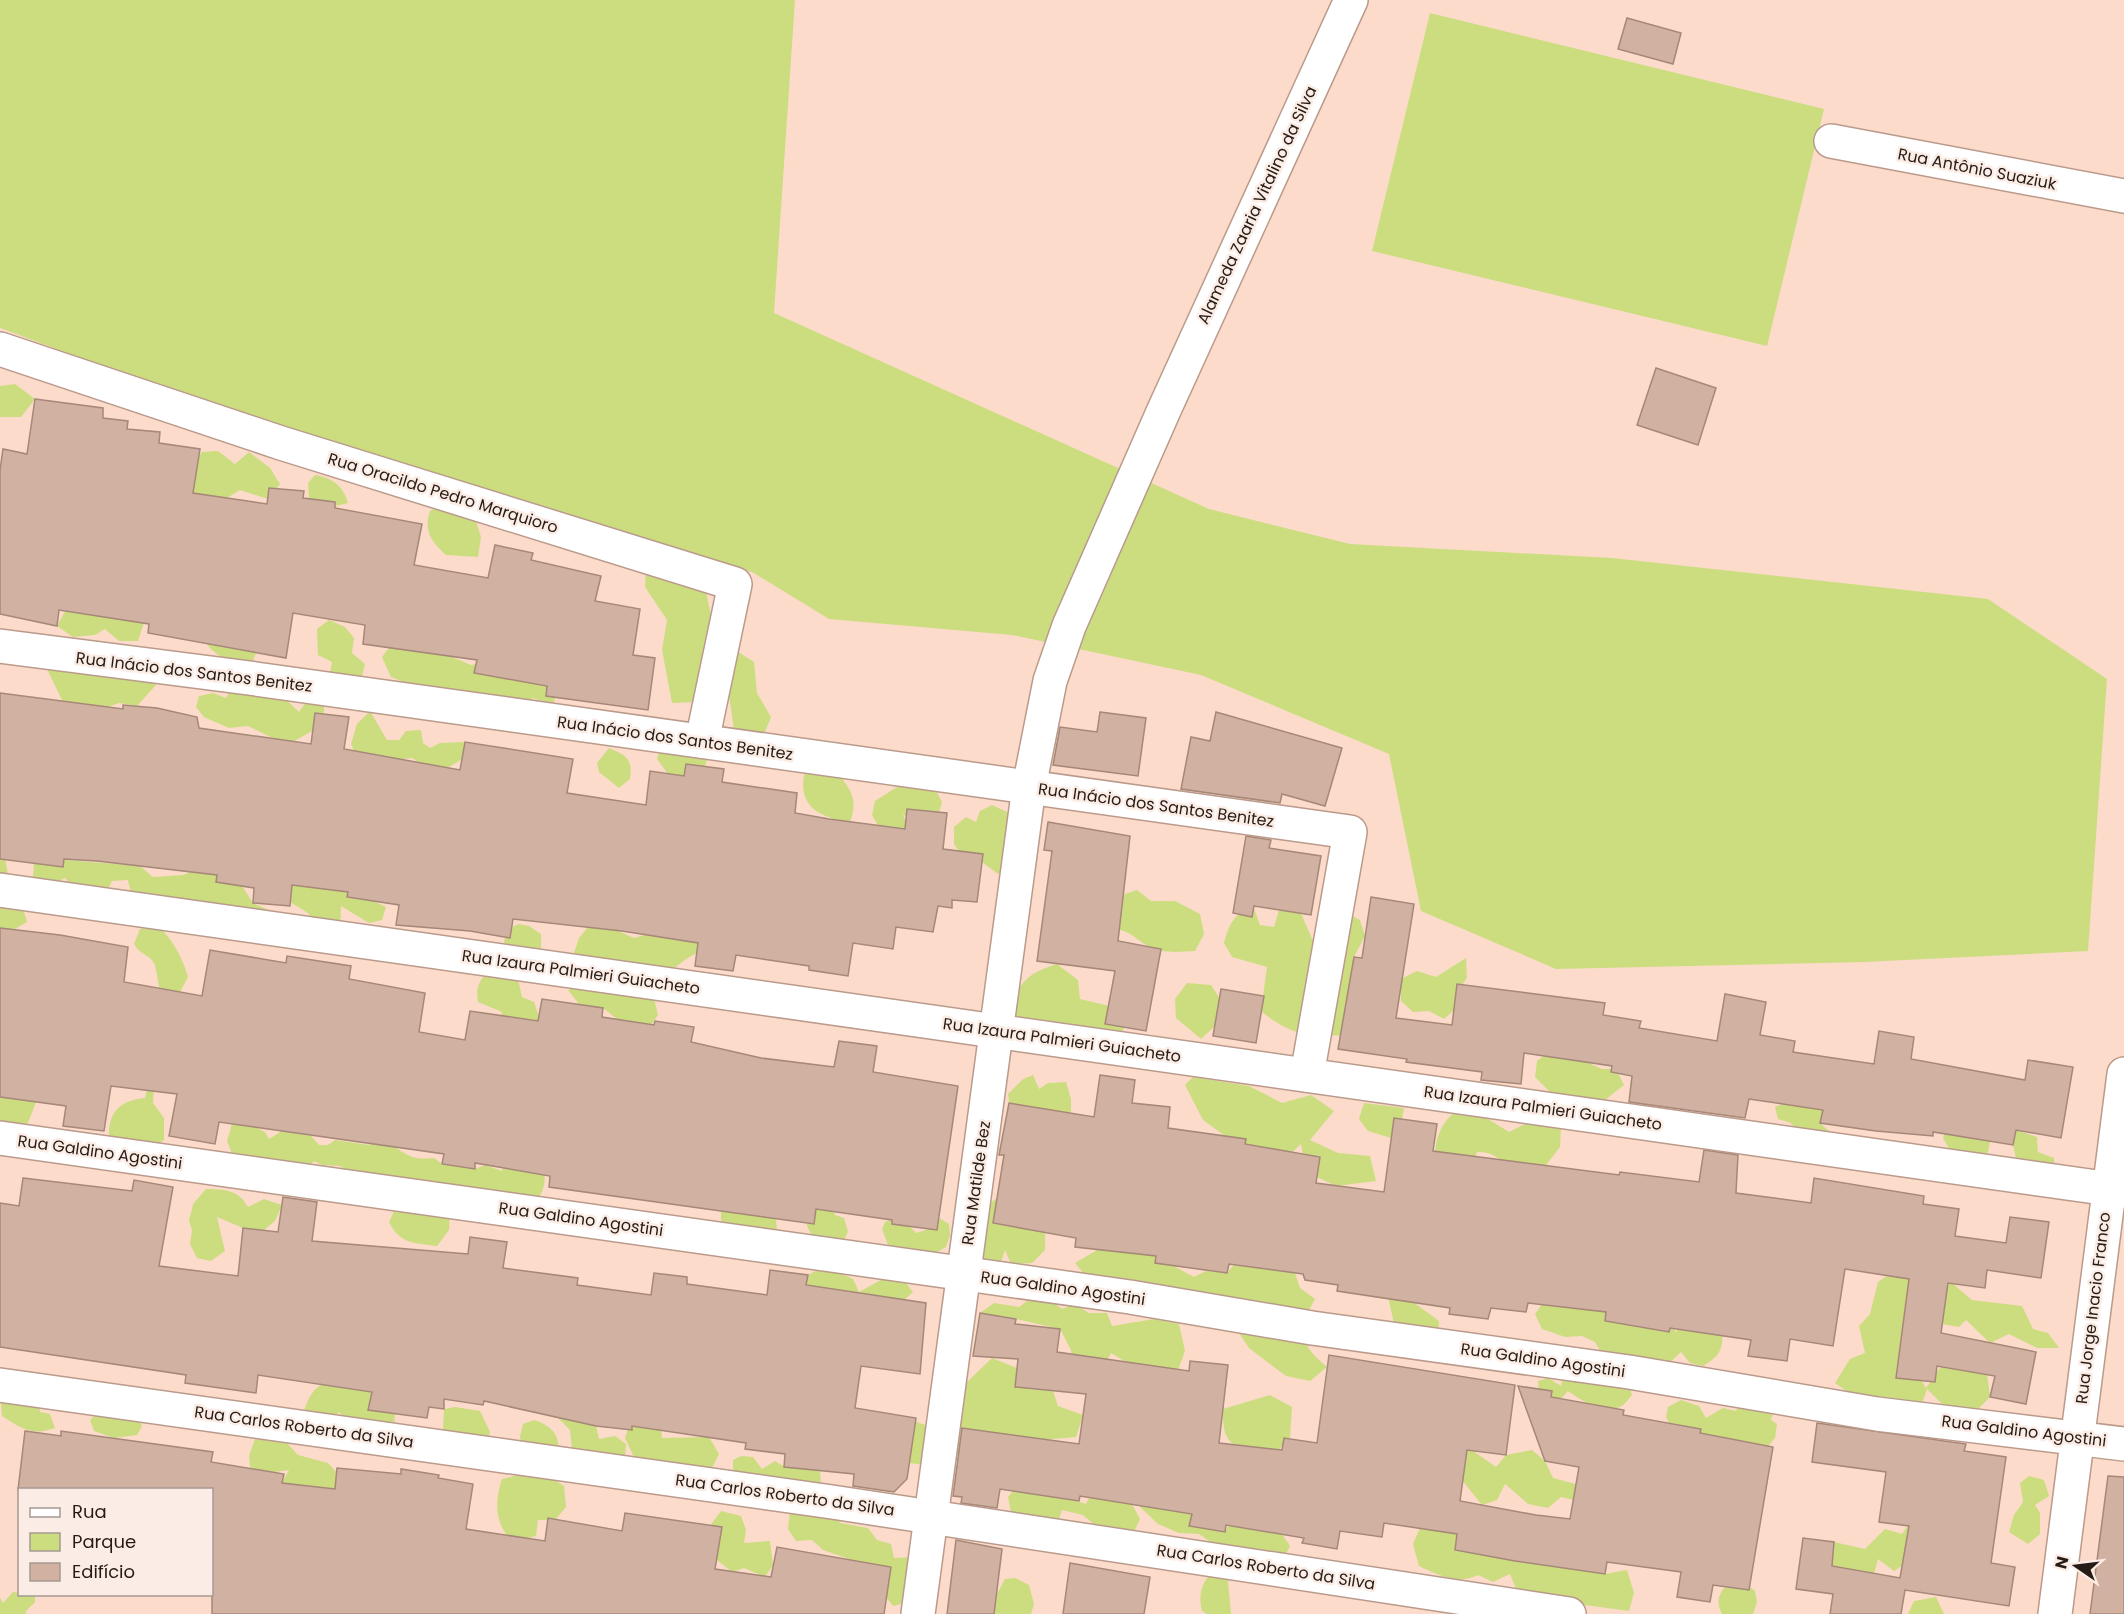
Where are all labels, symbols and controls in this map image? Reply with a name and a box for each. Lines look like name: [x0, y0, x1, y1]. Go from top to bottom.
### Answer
street label: Alameda Zaaria Vitalino da Silva: [1192, 82, 1322, 328]
street label: Rua Antônio Suaziuk: [1896, 142, 2059, 196]
street label: Rua Oracildo Pedro Marquioro: [325, 447, 561, 539]
street label: Rua Inácio dos Santos Benitez: [75, 646, 313, 698]
street label: Rua Inácio dos Santos Benitez: [556, 710, 794, 766]
street label: Rua Inácio dos Santos Benitez: [1037, 777, 1275, 833]
street label: Rua Izaura Palmieri Guiacheto: [460, 944, 702, 1000]
street label: Rua Izaura Palmieri Guiacheto: [941, 1012, 1183, 1068]
street label: Rua Izaura Palmieri Guiacheto: [1422, 1080, 1664, 1136]
street label: Rua Matilde Bez: [956, 1119, 996, 1247]
street label: Rua Galdino Agostini: [16, 1129, 184, 1175]
street label: Rua Galdino Agostini: [497, 1196, 665, 1242]
street label: Rua Jorge Inacio Franco: [2070, 1211, 2116, 1405]
street label: Rua Galdino Agostini: [979, 1265, 1147, 1311]
street label: Rua Galdino Agostini: [1459, 1337, 1627, 1383]
street label: Rua Carlos Roberto da Silva: [193, 1400, 415, 1454]
street label: Rua Galdino Agostini: [1940, 1409, 2108, 1453]
street label: Rua Carlos Roberto da Silva: [674, 1468, 896, 1522]
legend: [18, 1488, 213, 1596]
text: Rua: [72, 1499, 107, 1524]
text: Parque: [72, 1529, 136, 1554]
north arrow: [2046, 1536, 2106, 1596]
street label: Rua Carlos Roberto da Silva: [1155, 1538, 1377, 1596]
text: N: [2049, 1554, 2075, 1571]
text: Edifício: [72, 1559, 135, 1584]

